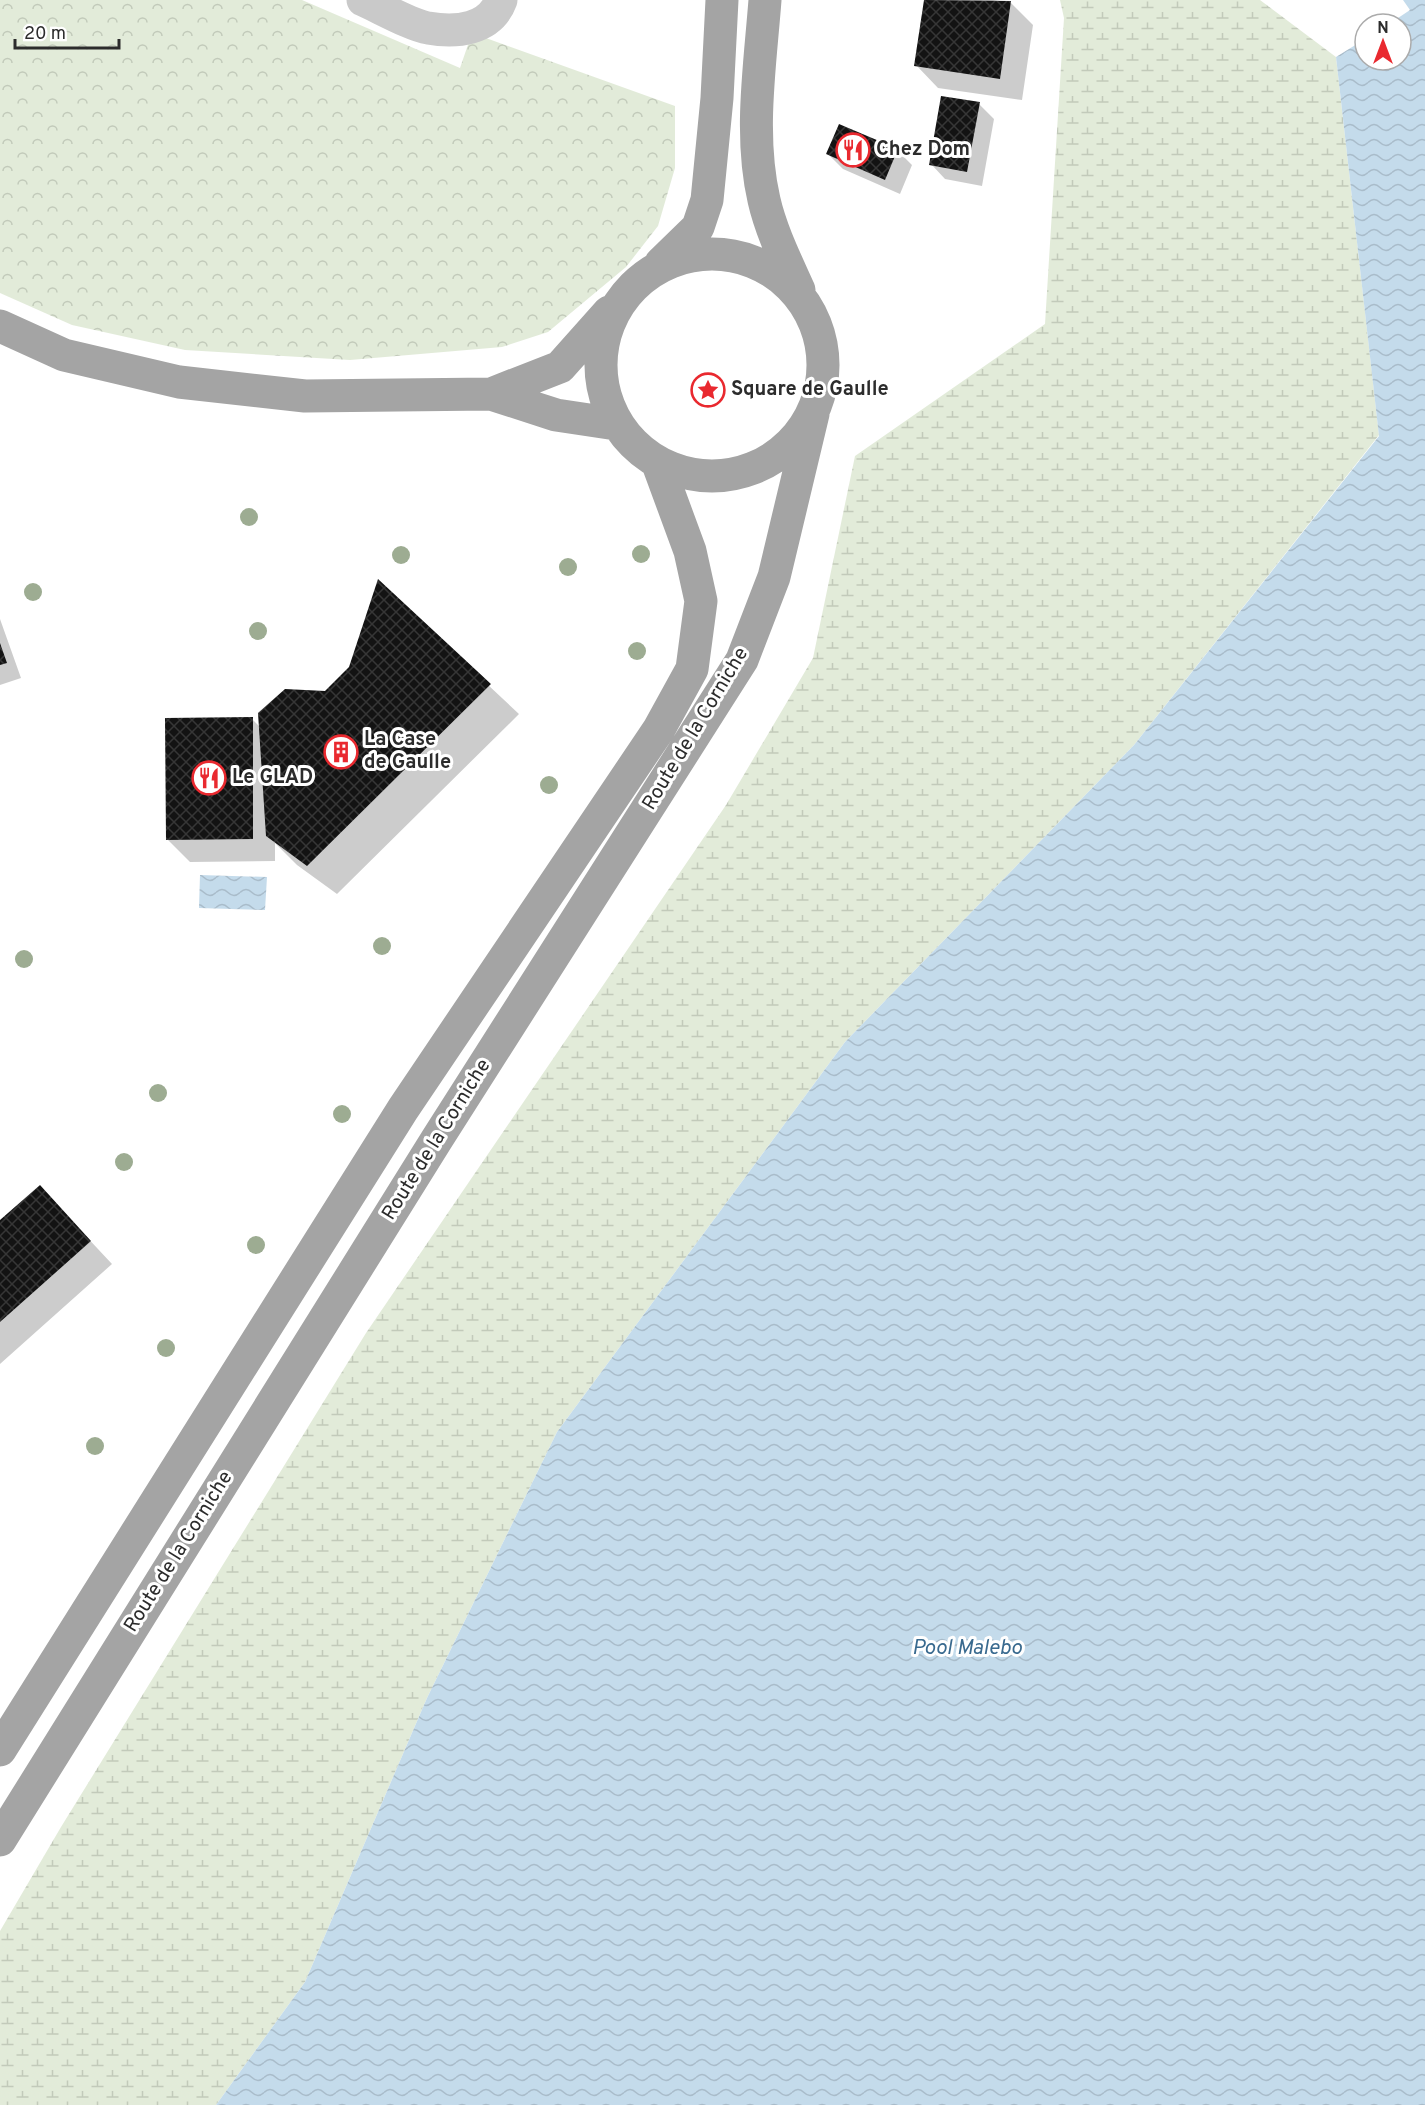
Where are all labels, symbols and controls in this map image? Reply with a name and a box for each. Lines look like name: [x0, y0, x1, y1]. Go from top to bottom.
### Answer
scale bar: [15, 12, 118, 50]
north arrow: [1353, 12, 1413, 72]
text: N: [1377, 19, 1389, 39]
text: 20 m: [24, 23, 66, 46]
restaurant icon: Chez Dom: [835, 132, 871, 168]
place label: Chez Dom: [876, 137, 970, 163]
place icon: Square de Gaulle: [690, 372, 726, 408]
place label: Square de Gaulle: [731, 377, 889, 403]
street label: Route de la Corniche: [637, 643, 755, 815]
place label: La Case de Gaulle: [364, 727, 451, 776]
building icon: La Case de Gaulle: [323, 734, 359, 770]
restaurant icon: Le GLAD: [191, 760, 227, 796]
place label: Le GLAD: [232, 765, 313, 791]
street label: Route de la Corniche: [377, 1054, 497, 1226]
street label: Route de la Corniche: [119, 1466, 239, 1638]
water label: Pool Malebo: [912, 1635, 1023, 1662]

